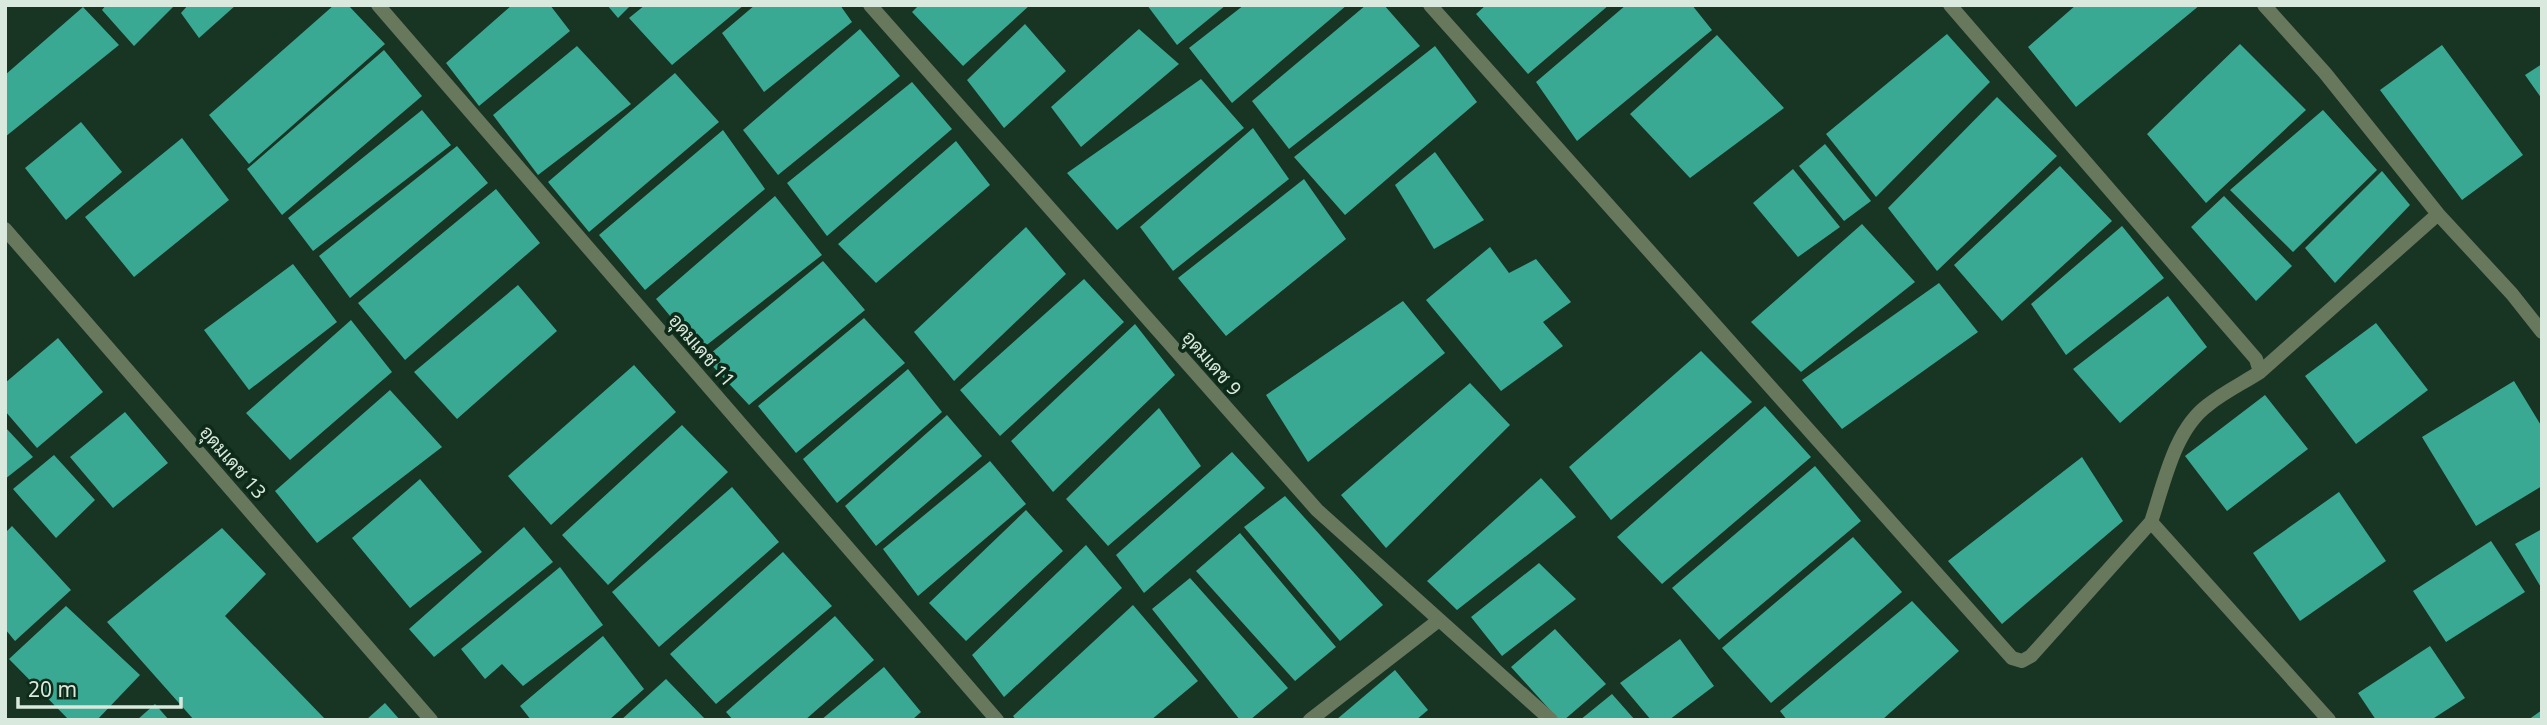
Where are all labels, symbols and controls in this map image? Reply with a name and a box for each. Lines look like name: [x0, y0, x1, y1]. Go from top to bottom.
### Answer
street label: อุดมเดช 11: [663, 308, 741, 392]
street label: อุดมเดช 9: [1176, 325, 1248, 401]
street label: อุดมเดช 13: [194, 420, 272, 504]
scale bar: [18, 666, 180, 710]
text: 20 m: [28, 675, 77, 703]

